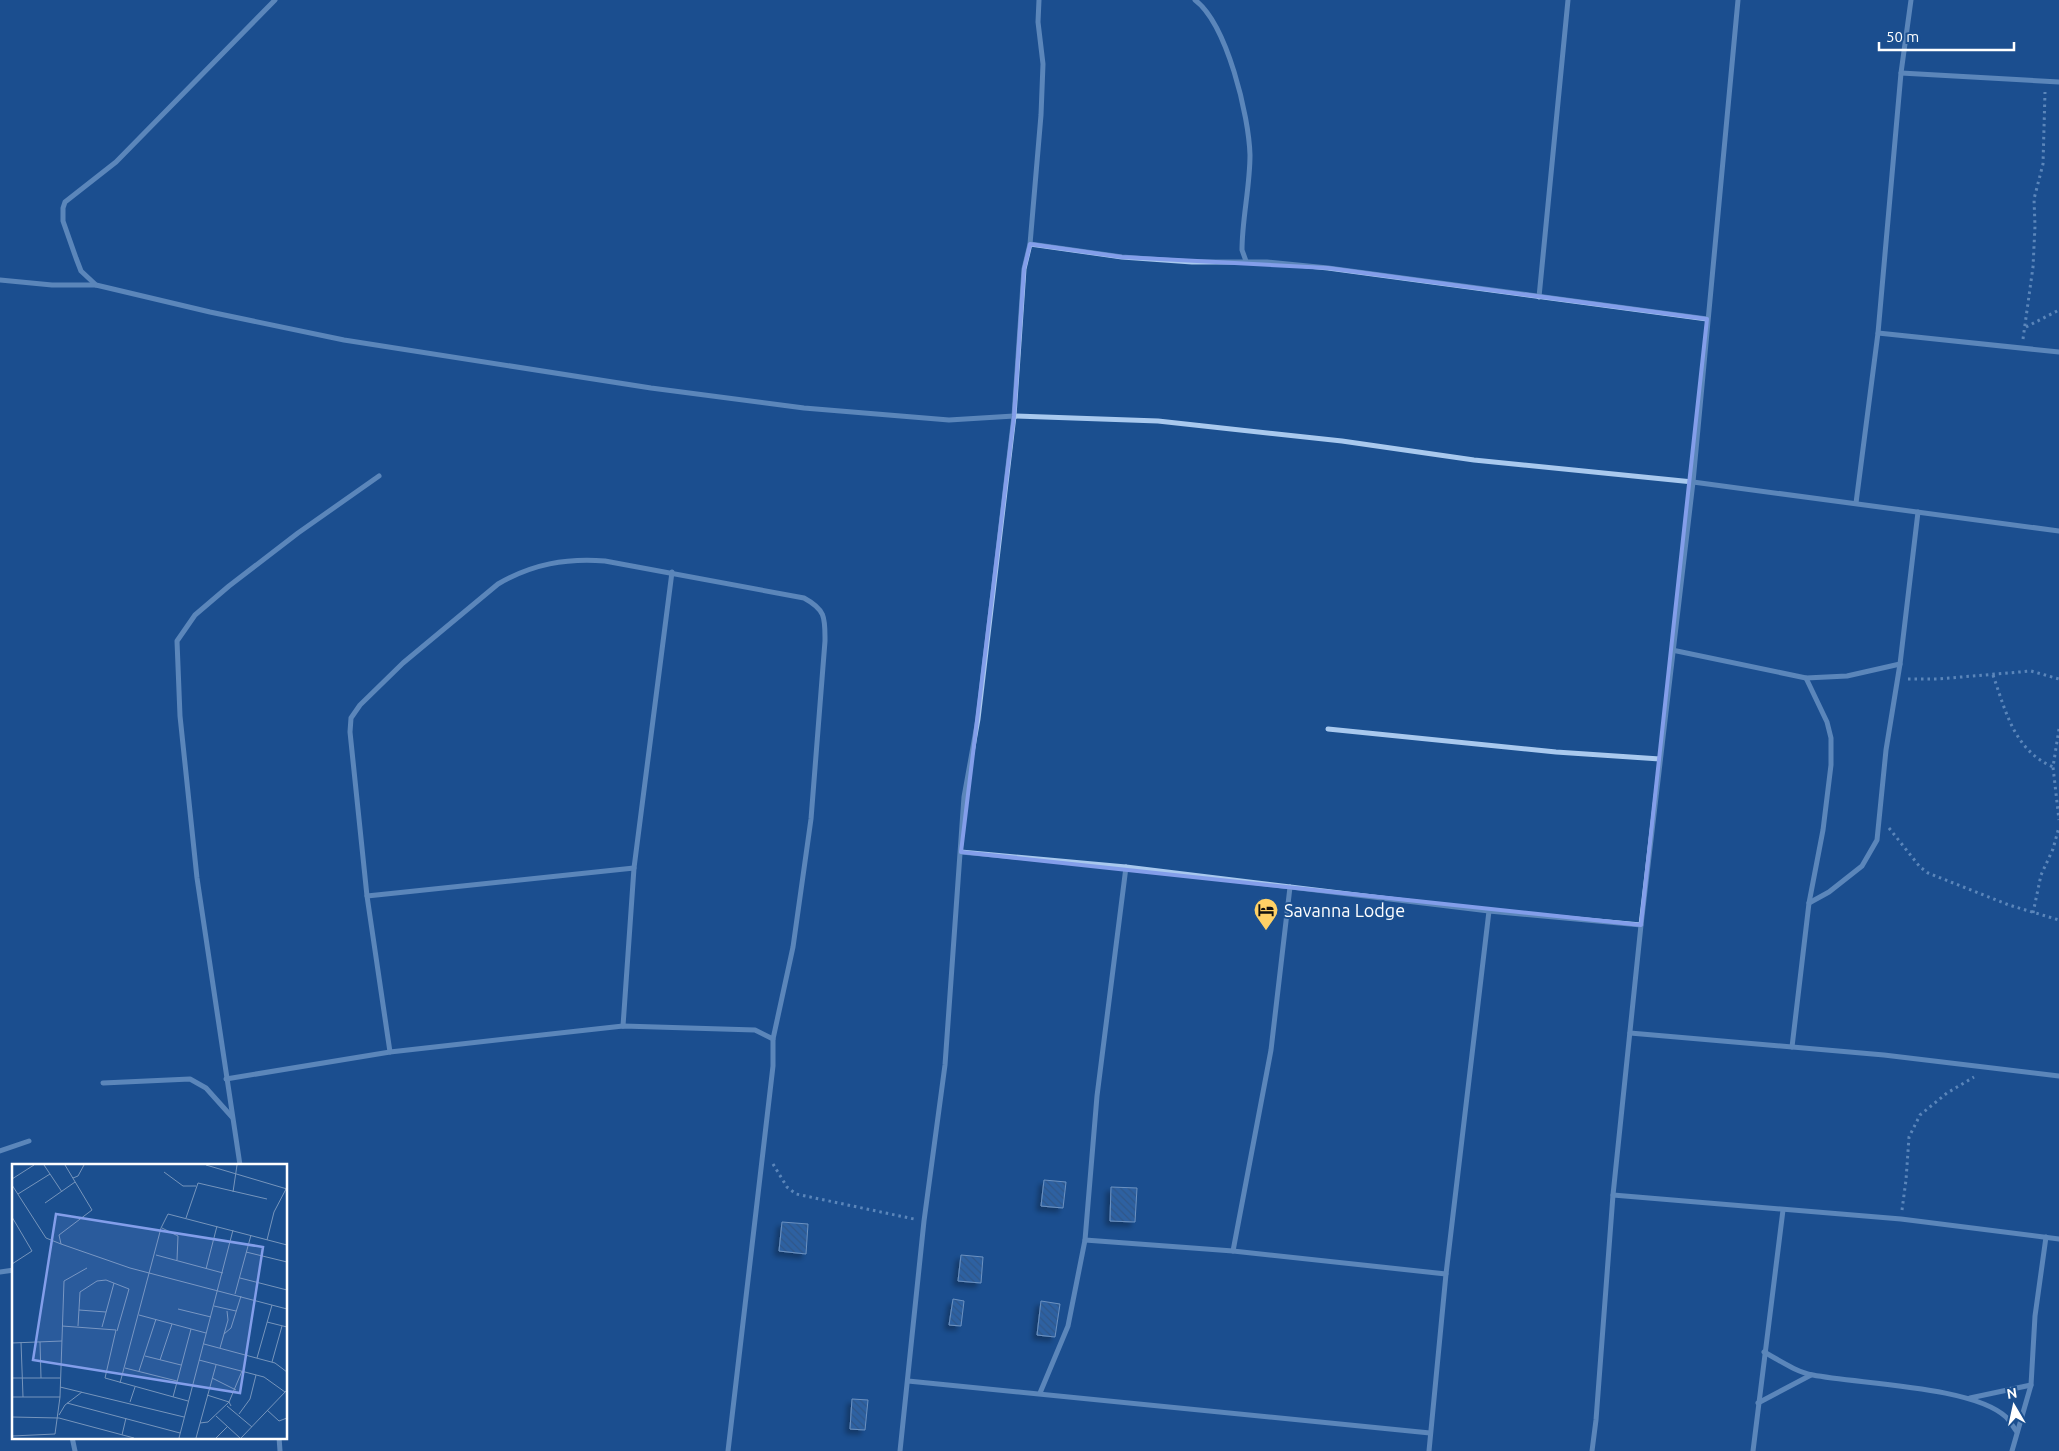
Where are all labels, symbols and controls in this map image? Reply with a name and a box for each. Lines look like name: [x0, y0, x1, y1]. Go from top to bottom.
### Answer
scale bar: [1879, 20, 2014, 52]
text: 50 m: [1886, 28, 1919, 45]
hotel icon: Savanna Lodge: [1253, 897, 1279, 931]
place label: Savanna Lodge: [1284, 900, 1405, 920]
inset map: [12, 1164, 288, 1438]
north arrow: [1989, 1381, 2039, 1431]
text: N: [2006, 1384, 2018, 1402]

